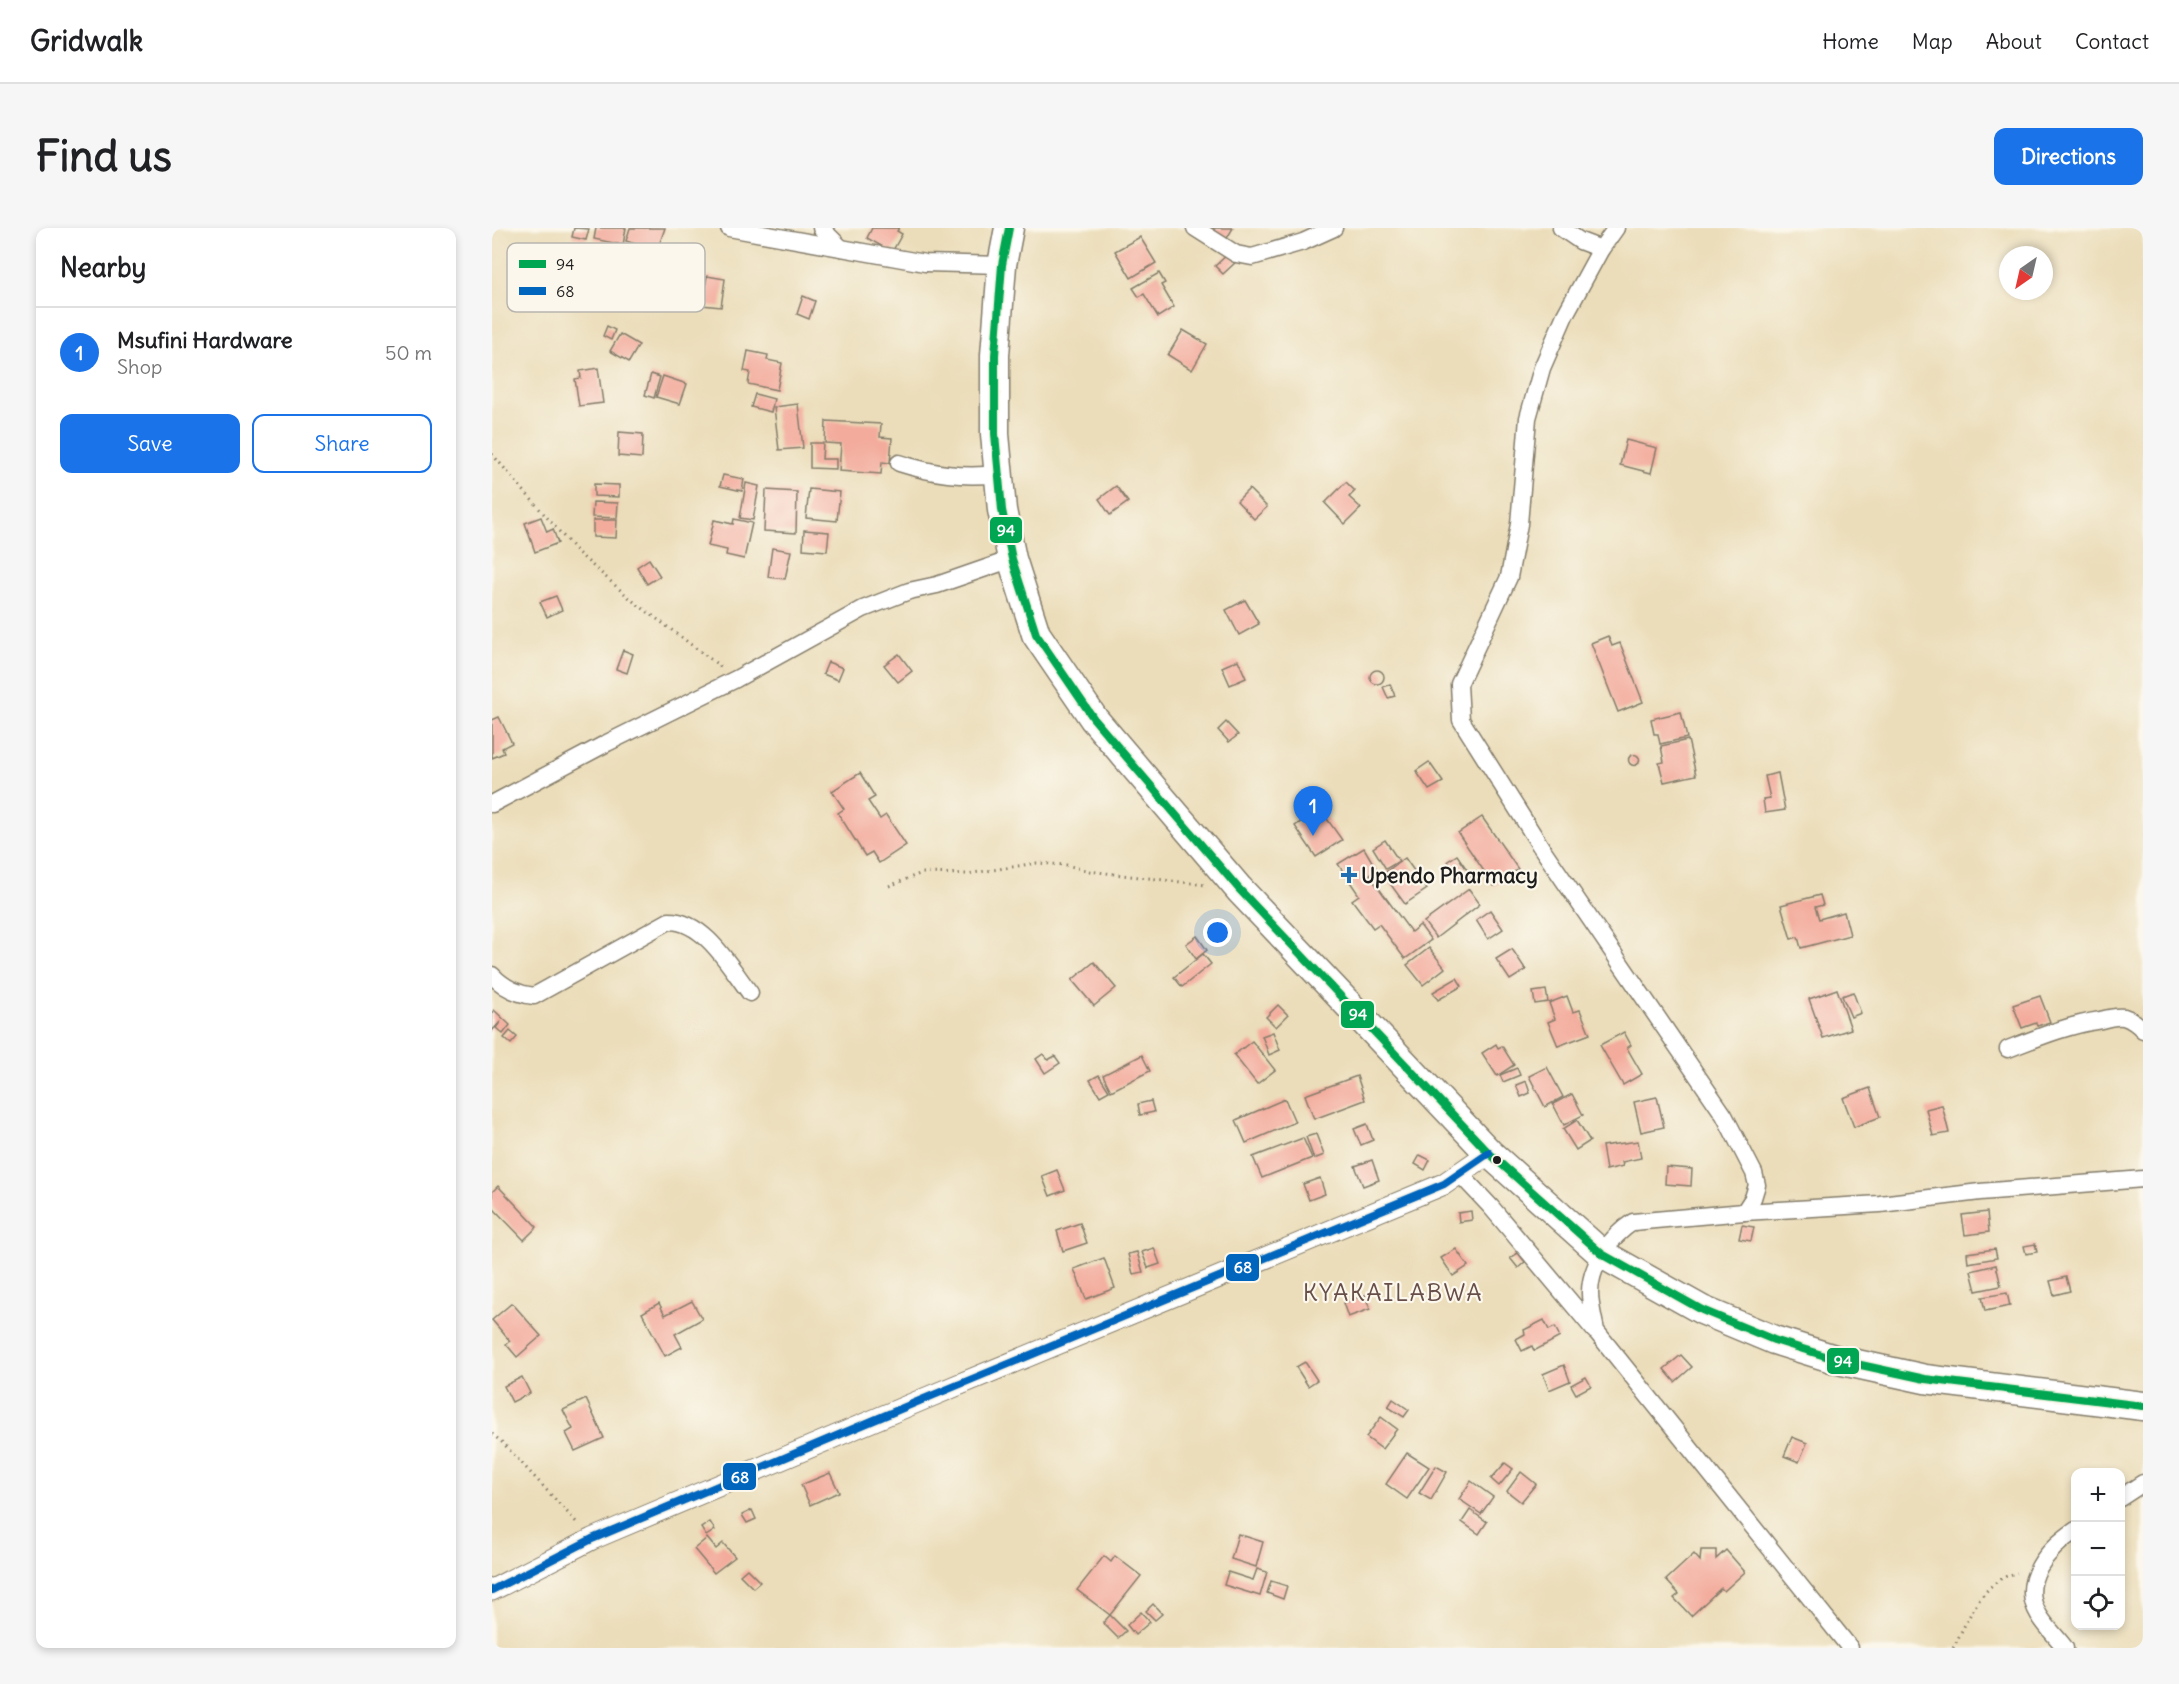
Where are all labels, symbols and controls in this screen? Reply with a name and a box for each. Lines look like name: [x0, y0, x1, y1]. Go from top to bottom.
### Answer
text: Gridwalk: [30, 23, 143, 59]
text: Home: [1822, 28, 1879, 55]
text: Map: [1912, 28, 1953, 55]
text: About: [1986, 28, 2042, 55]
text: Contact: [2075, 28, 2149, 55]
button: Directions: [1994, 128, 2143, 185]
text: Find us: [36, 130, 172, 182]
legend: [507, 243, 705, 312]
north arrow: [1999, 246, 2053, 300]
text: Nearby: [60, 251, 146, 284]
text: 94: [556, 254, 574, 274]
text: 68: [556, 281, 574, 301]
text: Msufini Hardware: [117, 326, 293, 354]
text: 1: [76, 340, 83, 365]
text: 50 m: [385, 340, 432, 365]
text: Shop: [117, 354, 162, 379]
button: Save: [60, 414, 240, 473]
button: Share: [252, 414, 432, 473]
line badge: 94: [989, 516, 1023, 544]
text: 94: [997, 520, 1015, 540]
pin: 1: [1294, 786, 1332, 836]
place label: Upendo Pharmacy: [1361, 862, 1538, 889]
marker: Upendo Pharmacy: [1342, 868, 1356, 882]
your location: [1203, 918, 1232, 947]
line badge: 94: [1340, 1000, 1375, 1029]
text: 94: [1349, 1004, 1367, 1024]
unlabelled marker: [1491, 1154, 1503, 1166]
line badge: 68: [1225, 1253, 1260, 1282]
text: 68: [1234, 1257, 1252, 1277]
district label: KYAKAILABWA: [1303, 1277, 1483, 1307]
line badge: 94: [1826, 1347, 1860, 1375]
text: 94: [1834, 1351, 1852, 1371]
line badge: 68: [722, 1462, 757, 1491]
text: 68: [731, 1467, 749, 1487]
map controls: [2071, 1468, 2125, 1630]
button: +: [2071, 1468, 2125, 1522]
button: −: [2071, 1522, 2125, 1576]
button: locate: [2071, 1576, 2125, 1630]

